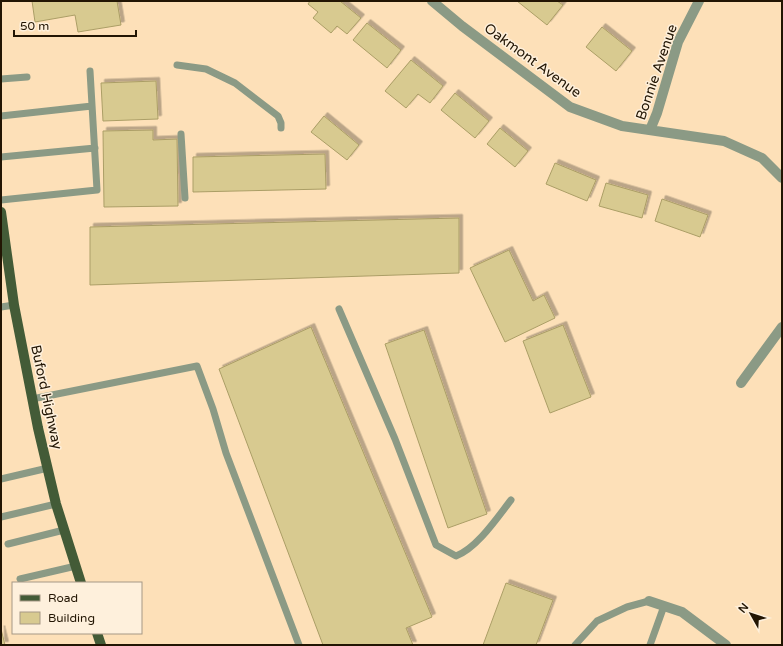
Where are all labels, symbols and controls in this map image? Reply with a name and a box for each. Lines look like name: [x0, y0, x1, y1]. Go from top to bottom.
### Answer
scale bar: [14, 12, 136, 38]
text: 50 m: [20, 19, 49, 33]
street label: Oakmont Avenue: [481, 20, 584, 101]
street label: Bonnie Avenue: [632, 22, 681, 122]
street label: Buford Highway: [27, 343, 66, 451]
legend: [12, 582, 142, 634]
text: Road: [48, 591, 78, 605]
north arrow: [731, 594, 771, 634]
text: N: [736, 600, 751, 616]
text: Building: [48, 611, 95, 625]

